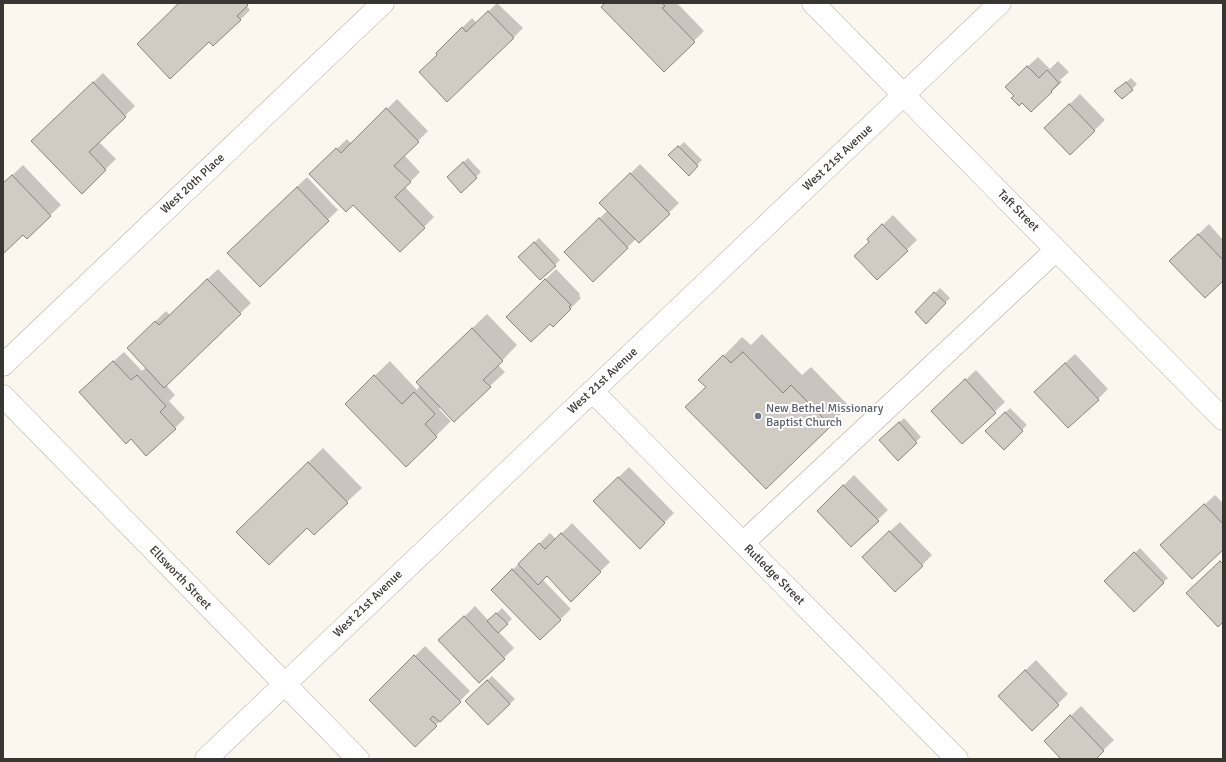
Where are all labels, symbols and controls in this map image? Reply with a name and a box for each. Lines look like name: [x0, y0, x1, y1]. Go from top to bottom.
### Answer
street label: West 21st Avenue: [800, 122, 876, 194]
street label: West 20th Place: [158, 151, 228, 217]
street label: Taft Street: [994, 187, 1042, 235]
street label: West 21st Avenue: [565, 345, 641, 417]
place label: New Bethel Missionary Baptist Church: [766, 402, 883, 430]
marker: New Bethel Missionary Baptist Church: [753, 411, 763, 421]
street label: Rutledge Street: [741, 542, 807, 608]
street label: Ellsworth Street: [146, 543, 214, 613]
street label: West 21st Avenue: [330, 567, 406, 641]

